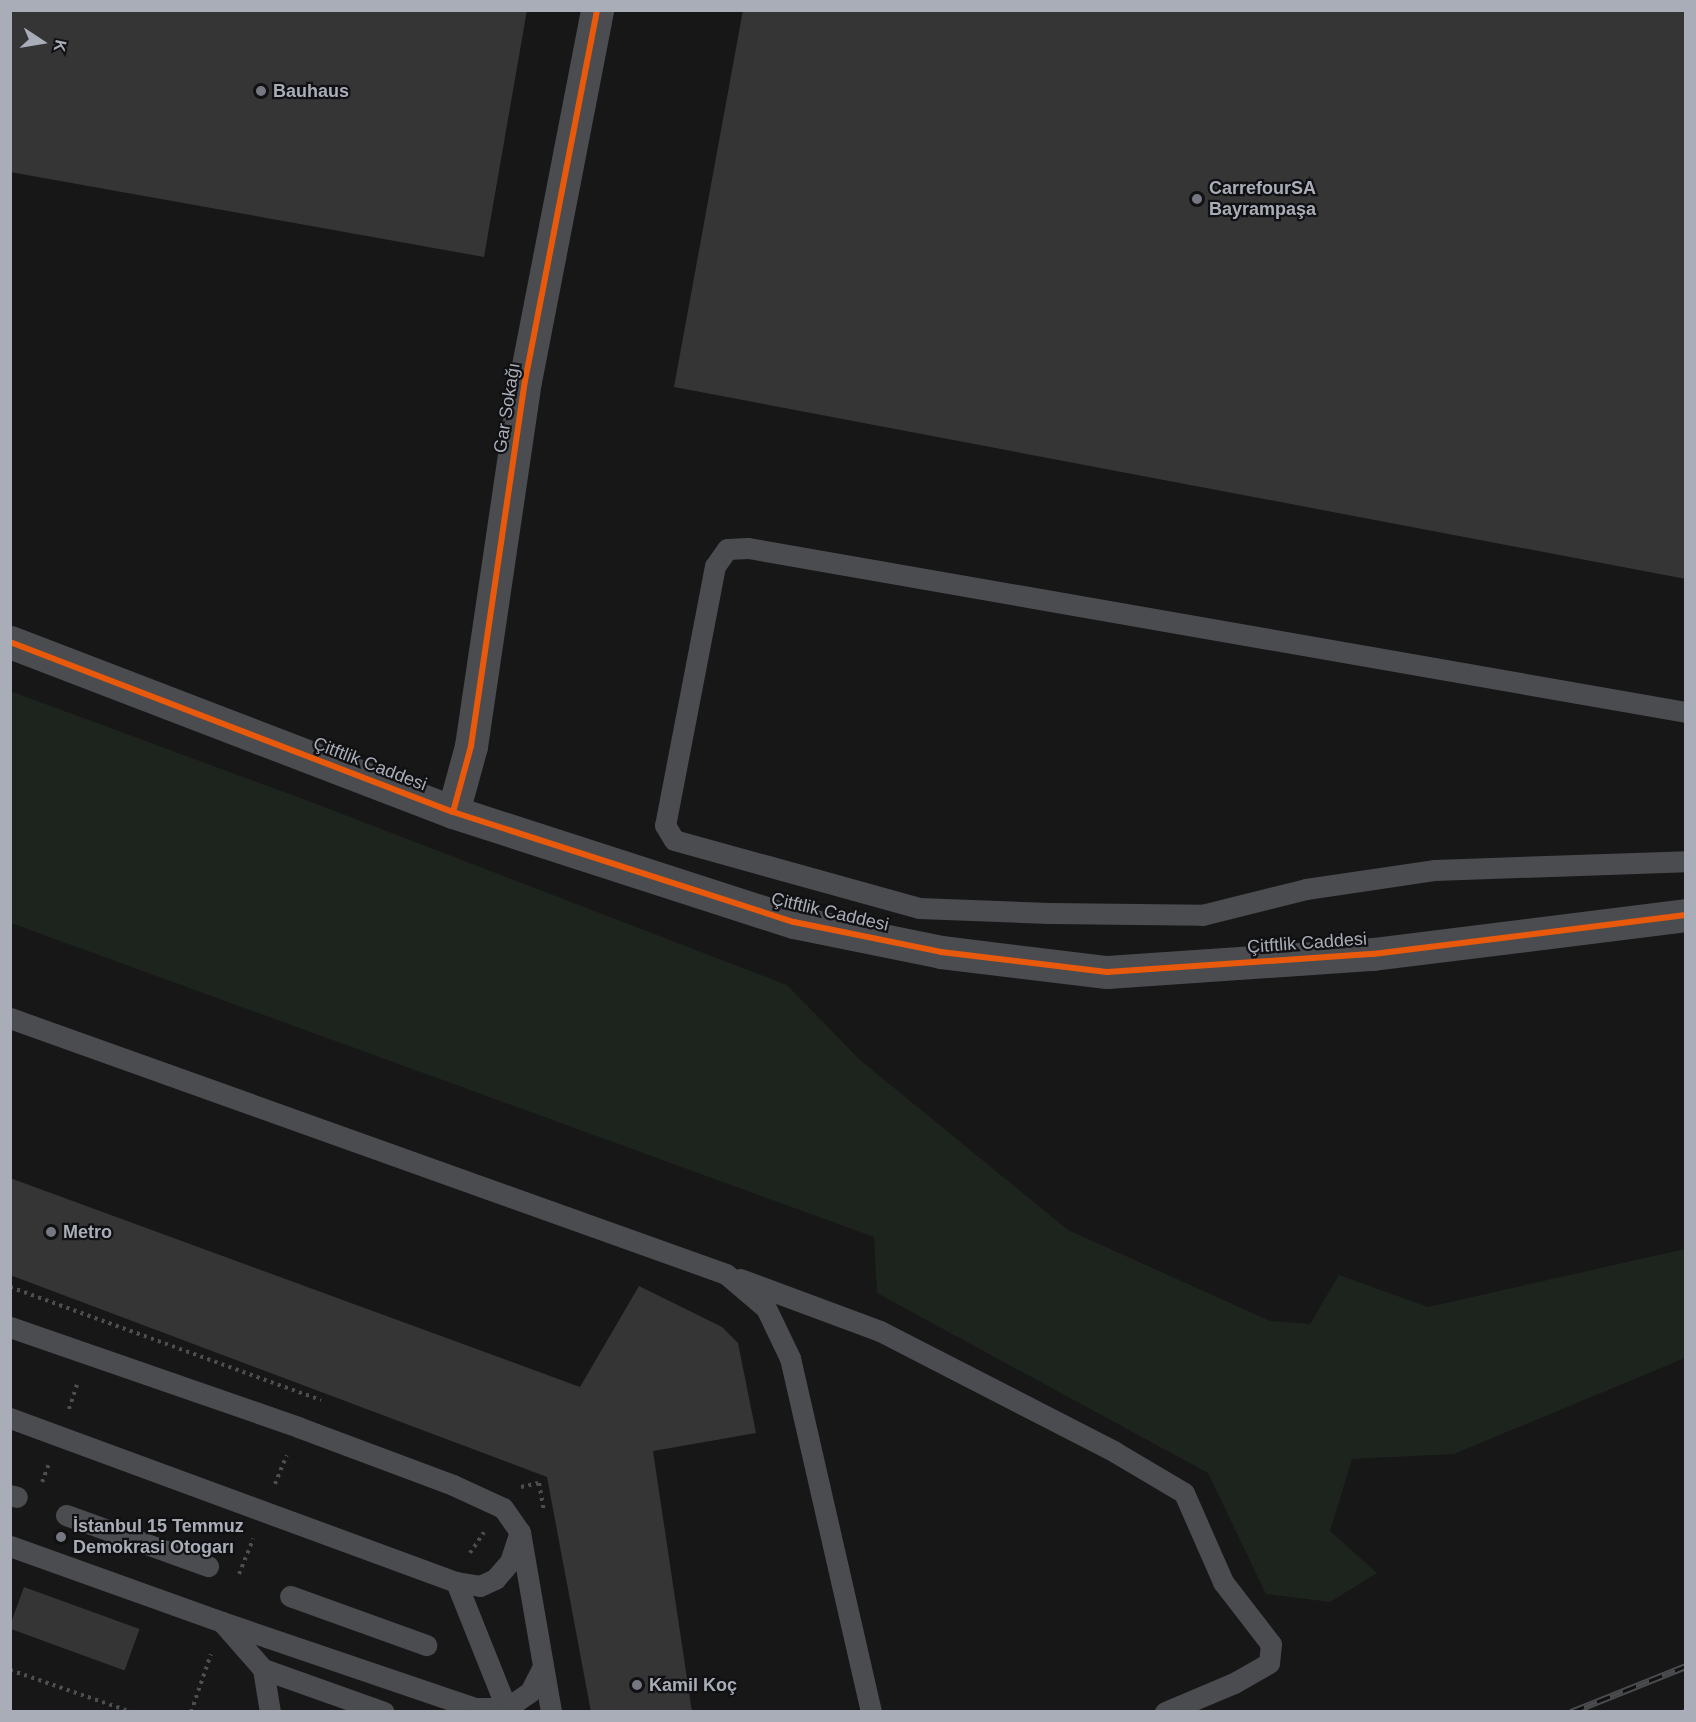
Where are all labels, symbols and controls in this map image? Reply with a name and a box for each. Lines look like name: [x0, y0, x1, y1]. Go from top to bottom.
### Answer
north arrow: [12, 12, 72, 72]
text: K: [51, 38, 70, 53]
place label: Bauhaus: [273, 80, 349, 102]
marker: Bauhaus: [254, 84, 268, 98]
place label: CarrefourSA Bayrampaşa: [1209, 178, 1316, 220]
marker: CarrefourSA Bayrampaşa: [1190, 192, 1204, 206]
street label: Gar Sokağı: [489, 361, 525, 455]
street label: Çitftlik Caddesi: [310, 732, 430, 796]
street label: Çitftlik Caddesi: [769, 888, 891, 936]
street label: Çitftlik Caddesi: [1246, 928, 1368, 958]
place label: Metro: [63, 1221, 112, 1243]
marker: Metro: [44, 1225, 58, 1239]
place label: İstanbul 15 Temmuz Demokrasi Otogarı: [73, 1516, 244, 1558]
marker: İstanbul 15 Temmuz Demokrasi Otogarı: [54, 1530, 68, 1544]
place label: Kamil Koç: [649, 1674, 737, 1696]
marker: Kamil Koç: [630, 1678, 644, 1692]

